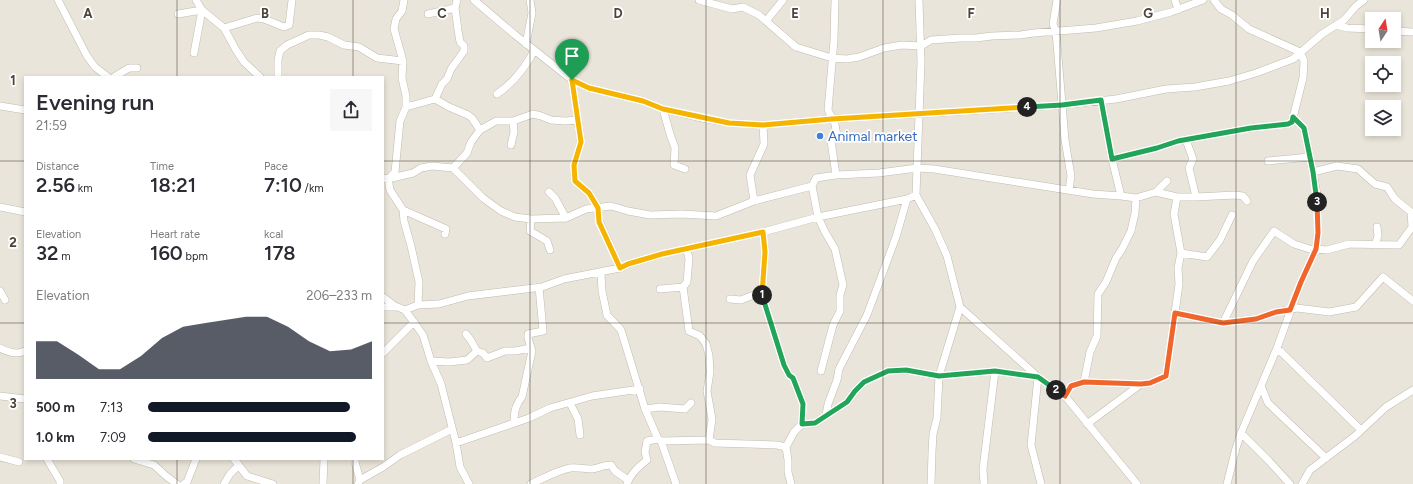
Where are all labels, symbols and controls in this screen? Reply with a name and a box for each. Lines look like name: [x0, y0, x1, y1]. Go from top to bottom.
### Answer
text: A: [83, 6, 93, 21]
text: B: [261, 6, 269, 21]
text: C: [437, 6, 447, 21]
text: D: [613, 6, 623, 21]
text: E: [791, 6, 799, 21]
text: F: [967, 6, 975, 21]
text: G: [1143, 6, 1153, 21]
text: H: [1320, 6, 1330, 21]
north arrow: [1365, 12, 1401, 48]
map controls: [1365, 12, 1401, 136]
pin: [555, 39, 589, 80]
icon: arrive: [561, 45, 583, 67]
button: locate: [1365, 56, 1401, 92]
text: 1: [10, 73, 16, 88]
text: Evening run: [36, 89, 154, 116]
button: share: [330, 89, 372, 131]
pin: 4: [1017, 97, 1037, 117]
text: 4: [1024, 100, 1030, 113]
button: layers: [1365, 100, 1401, 136]
text: 21:59: [36, 118, 67, 133]
place label: Animal market: [828, 128, 918, 145]
marker: Animal market: [815, 131, 825, 141]
text: Distance: [36, 160, 79, 173]
text: Time: [150, 160, 174, 173]
text: Pace: [264, 160, 288, 173]
text: 2.56: [36, 173, 75, 197]
text: 18:21: [150, 173, 196, 197]
text: 7:10: [264, 173, 302, 197]
text: km: [75, 182, 93, 195]
text: /km: [302, 182, 324, 195]
pin: 3: [1307, 192, 1327, 212]
text: 3: [1314, 195, 1320, 208]
text: Elevation: [36, 228, 81, 241]
text: Heart rate: [150, 228, 200, 241]
text: kcal: [264, 228, 283, 241]
text: 2: [9, 235, 17, 250]
text: 32: [36, 241, 58, 265]
text: 160: [150, 241, 183, 265]
text: 178: [264, 241, 296, 265]
text: m: [58, 250, 71, 263]
text: bpm: [183, 250, 208, 263]
pin: 1: [752, 285, 772, 305]
text: Elevation: [36, 288, 89, 303]
text: 206–233 m: [306, 288, 372, 303]
text: 1: [760, 288, 764, 301]
pin: 2: [1046, 380, 1066, 400]
text: 2: [1053, 383, 1059, 396]
text: 3: [9, 396, 17, 411]
text: 500 m: [36, 400, 75, 415]
text: 7:13: [100, 400, 123, 415]
text: 1.0 km: [36, 430, 75, 445]
text: 7:09: [100, 430, 126, 445]

